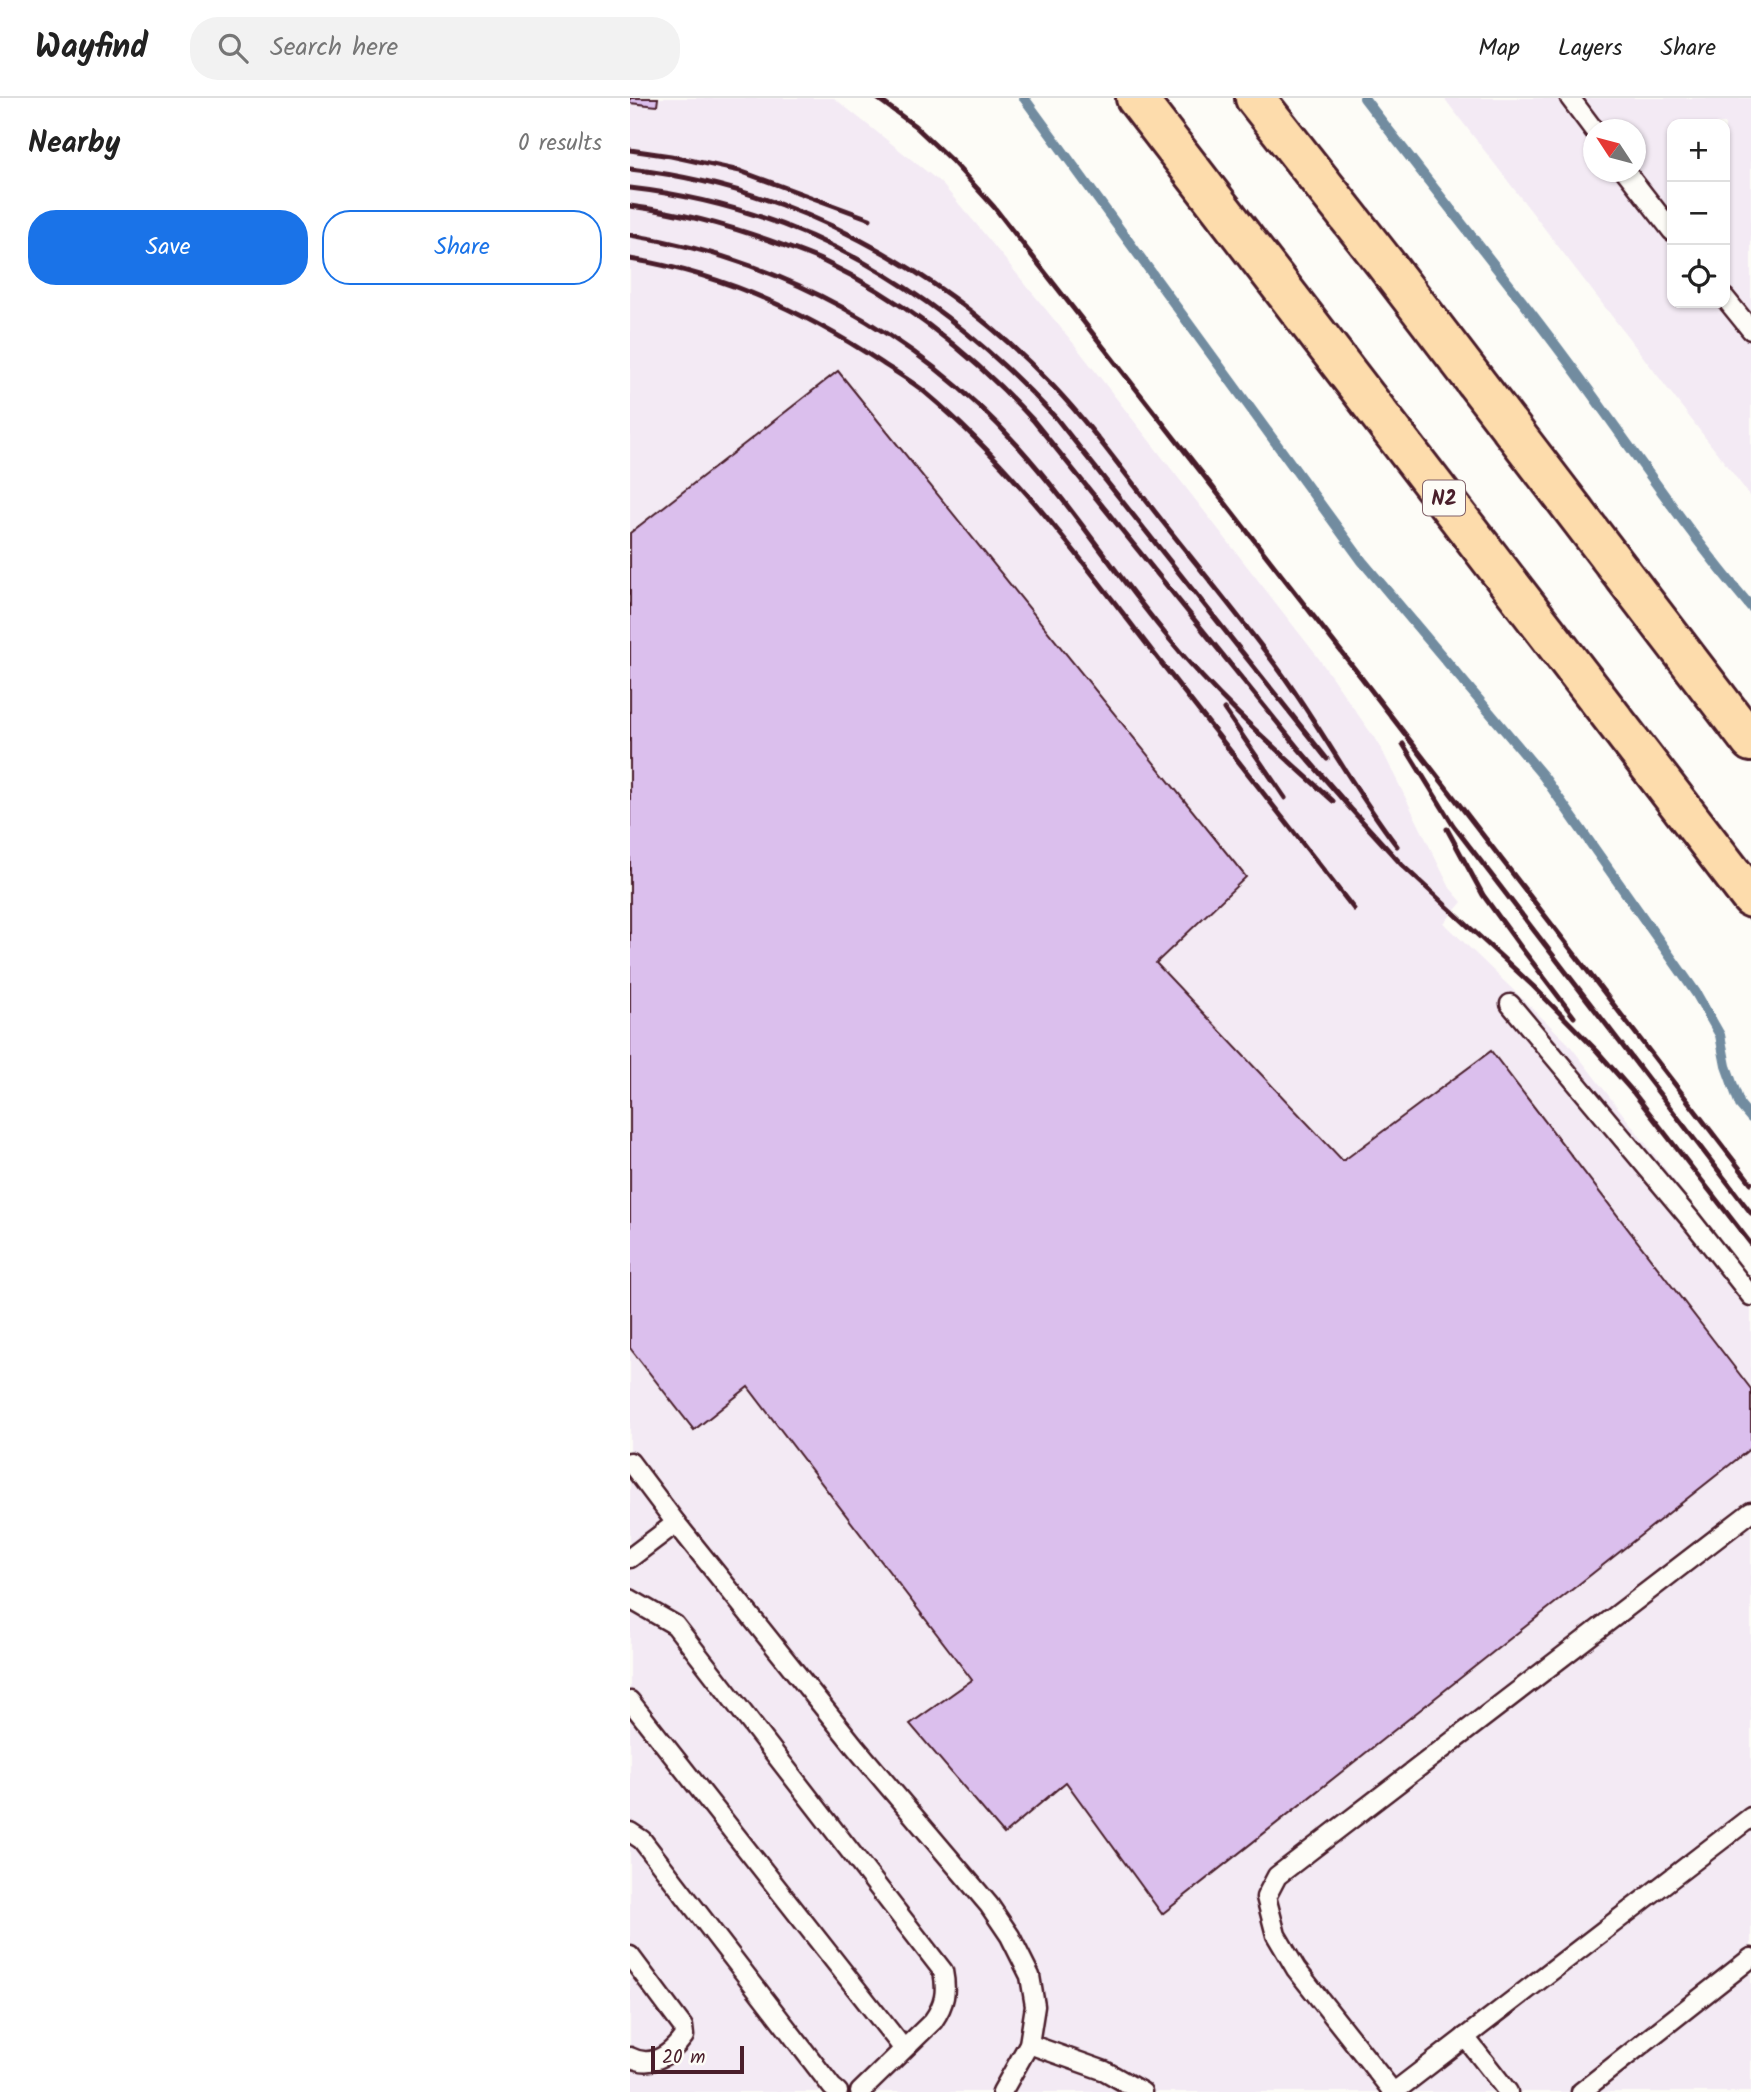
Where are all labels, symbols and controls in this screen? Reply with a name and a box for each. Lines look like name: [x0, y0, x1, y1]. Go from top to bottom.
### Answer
search box: [190, 17, 680, 80]
text: Wayfind: [35, 22, 148, 75]
text: Search here: [270, 27, 398, 69]
icon: search: [214, 29, 252, 67]
text: Map: [1478, 29, 1520, 68]
text: Layers: [1558, 29, 1622, 68]
text: Share: [1660, 29, 1716, 68]
north arrow: [1583, 119, 1646, 182]
map controls: [1667, 119, 1730, 308]
button: +: [1667, 119, 1730, 182]
text: Nearby: [28, 120, 120, 168]
text: 0 results: [518, 126, 602, 162]
button: −: [1667, 182, 1730, 245]
button: Save: [28, 210, 308, 285]
button: Share: [322, 210, 602, 285]
button: locate: [1667, 245, 1730, 308]
road number: N2: [1423, 480, 1465, 516]
scale bar: [651, 2043, 744, 2075]
text: 20 m: [662, 2043, 705, 2073]

